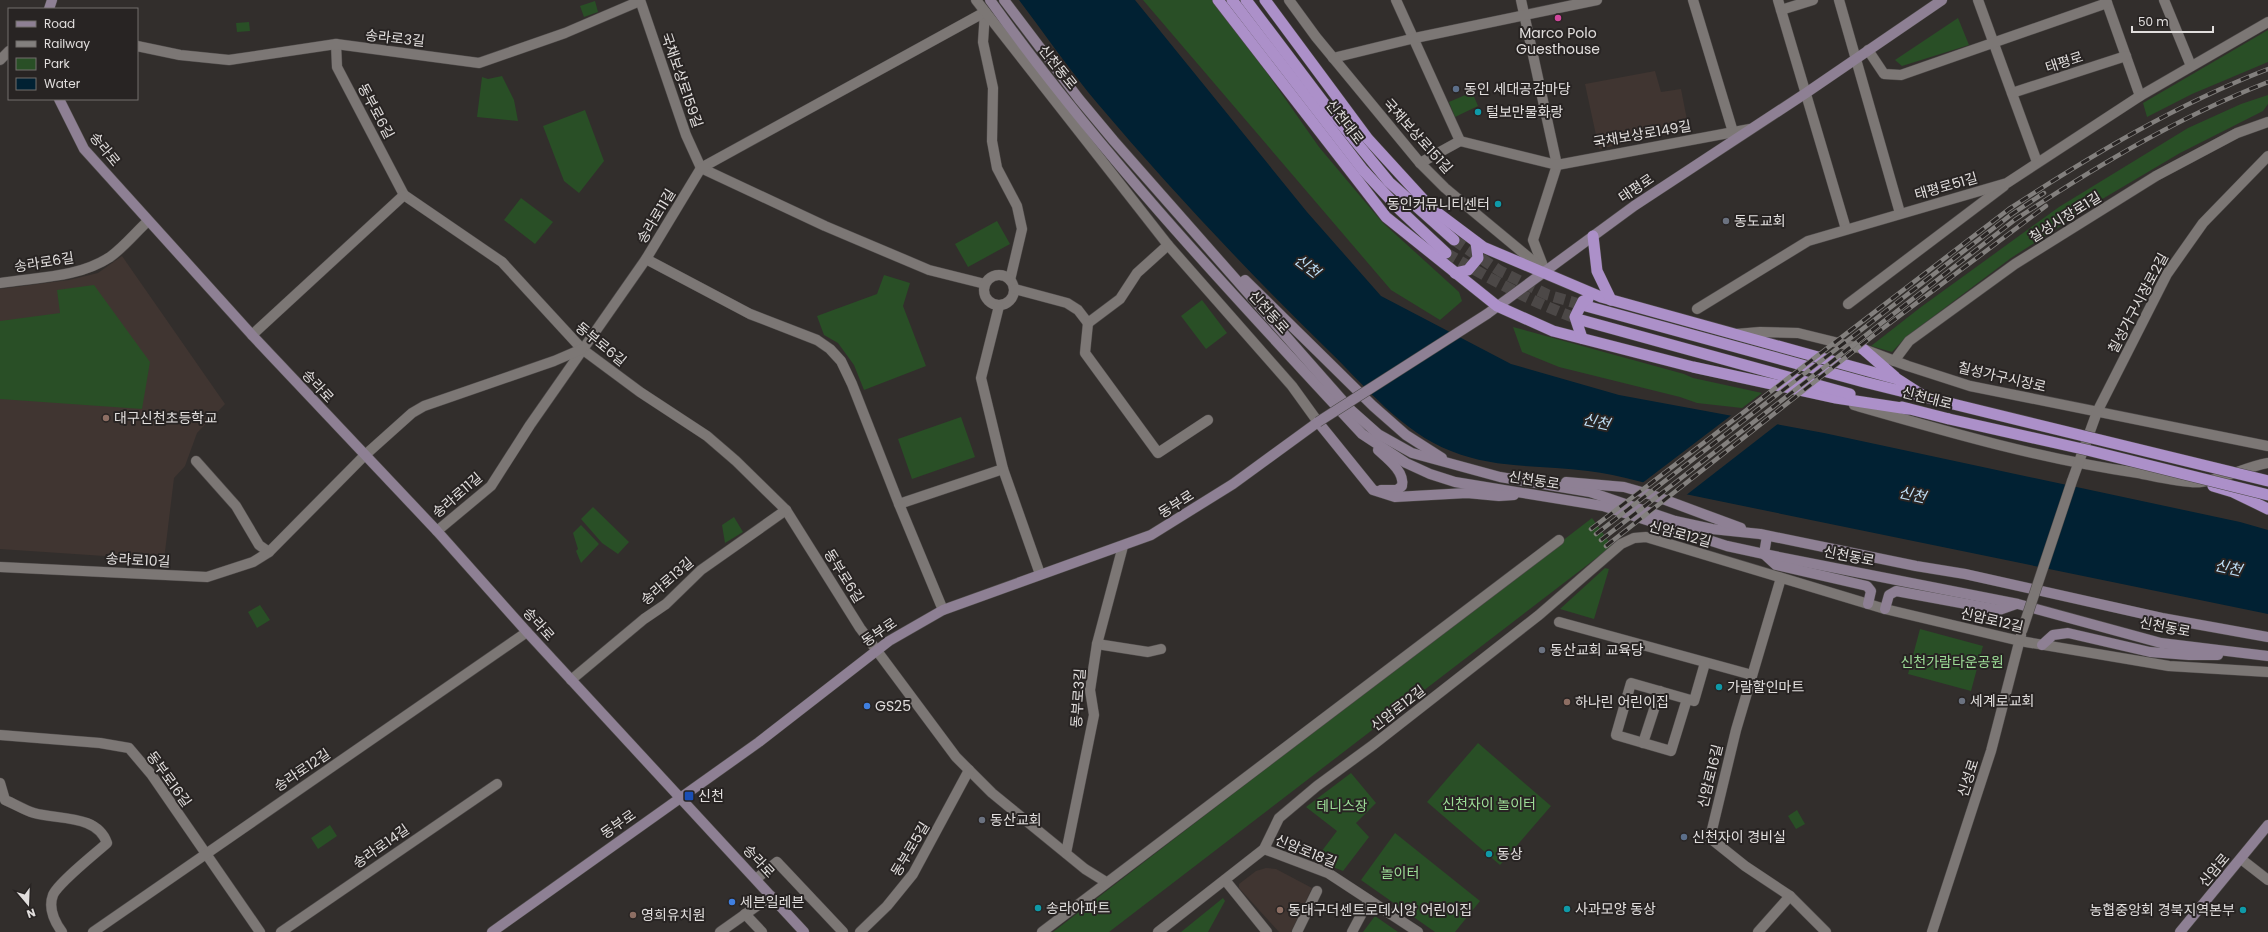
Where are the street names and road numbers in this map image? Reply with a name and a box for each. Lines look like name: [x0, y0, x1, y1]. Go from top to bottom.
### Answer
street label: 송라로3길: [364, 25, 426, 51]
street label: 국채보상로159길: [656, 30, 708, 130]
street label: 신천동로: [1034, 41, 1082, 93]
street label: 태평로: [2043, 46, 2086, 77]
street label: 동부로6길: [353, 80, 399, 142]
street label: 국채보상로151길: [1379, 94, 1457, 178]
street label: 신천대로: [1321, 96, 1369, 149]
street label: 국채보상로149길: [1591, 116, 1693, 152]
street label: 송라로: [85, 128, 125, 170]
street label: 태평로51길: [1912, 167, 1980, 205]
street label: 태평로: [1614, 169, 1658, 207]
street label: 송라로11길: [632, 185, 680, 247]
street label: 칠성시장로1길: [2025, 187, 2105, 247]
street label: 송라로6길: [13, 247, 75, 277]
street label: 칠성가구시장로2길: [2103, 249, 2173, 357]
street label: 신천동로: [1244, 286, 1294, 338]
street label: 동부로6길: [571, 317, 631, 371]
street label: 칠성가구시장로: [1956, 357, 2048, 397]
street label: 송라로: [298, 365, 339, 407]
street label: 신천대로: [1900, 382, 1955, 414]
street label: 신천동로: [1507, 466, 1561, 494]
street label: 송라로11길: [428, 468, 486, 522]
street label: 동부로: [1154, 485, 1198, 523]
street label: 신암로12길: [1646, 516, 1714, 552]
street label: 신천동로: [1822, 541, 1876, 571]
street label: 동부로6길: [820, 545, 868, 607]
street label: 송라로10길: [105, 548, 171, 572]
street label: 송라로13길: [636, 552, 698, 610]
street label: 송라로: [519, 603, 559, 645]
street label: 신암로12길: [1959, 603, 2025, 637]
street label: 신천동로: [2138, 612, 2192, 642]
street label: 동부로: [857, 613, 901, 651]
street label: 동부로3길: [1066, 667, 1090, 729]
street label: 신암로12길: [1367, 680, 1429, 736]
street label: 신암로16길: [1692, 742, 1728, 810]
street label: 송라로12길: [270, 744, 334, 796]
street label: 동부로16길: [142, 747, 196, 811]
street label: 신성로: [1953, 756, 1984, 799]
street label: 동부로: [596, 805, 640, 843]
street label: 동부로5길: [886, 818, 934, 880]
street label: 송라로14길: [349, 819, 413, 873]
street label: 신암로18길: [1272, 830, 1340, 872]
street label: 송라로: [739, 840, 780, 882]
street label: 신암로: [2194, 849, 2234, 891]

